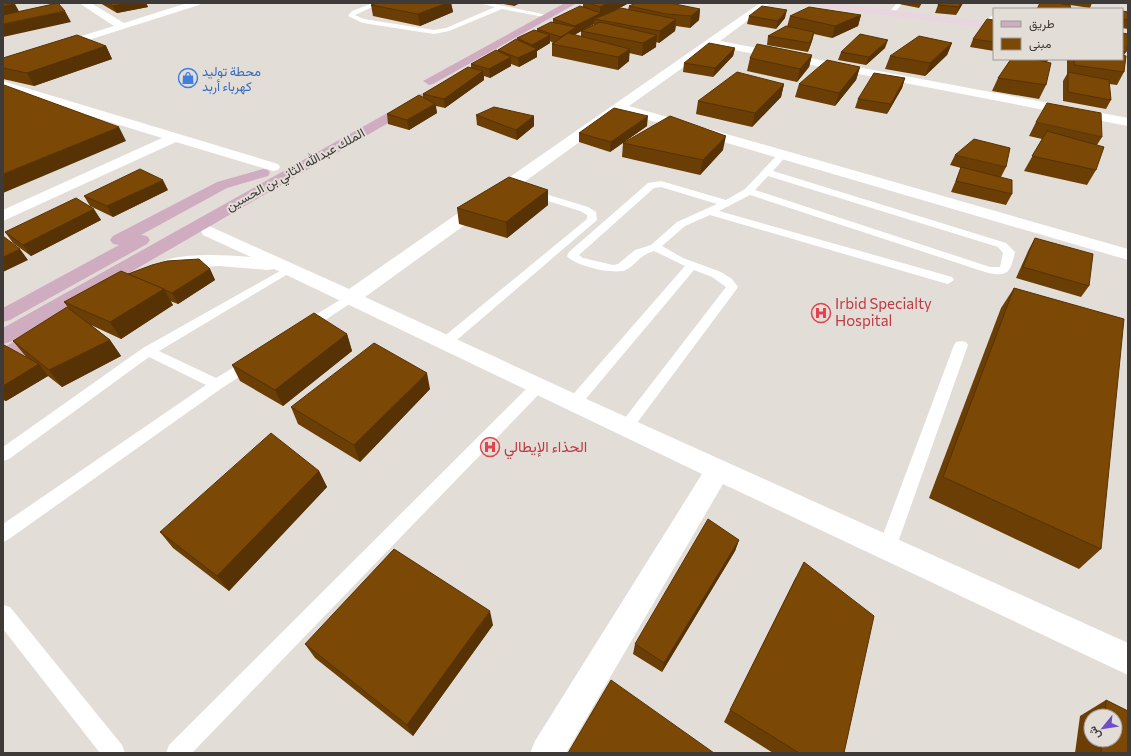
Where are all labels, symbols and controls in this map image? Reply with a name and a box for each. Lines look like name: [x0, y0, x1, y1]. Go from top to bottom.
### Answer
legend: [993, 8, 1123, 60]
text: طريق: [1029, 16, 1055, 32]
text: مبنى: [1029, 36, 1051, 52]
place label: محطة توليد كهرباء أربد: [202, 63, 261, 95]
shop icon: محطة توليد كهرباء أربد: [177, 67, 199, 89]
street label: الملك عبدالله الثاني بن الحسين: [223, 124, 369, 217]
place label: Irbid Specialty Hospital: [835, 294, 932, 329]
hospital icon: Irbid Specialty Hospital: [810, 302, 832, 324]
hospital icon: الحذاء الإيطالي: [479, 436, 501, 458]
place label: الحذاء الإيطالي: [504, 437, 587, 460]
north arrow: [1083, 708, 1123, 748]
text: ش: [1085, 724, 1104, 742]

